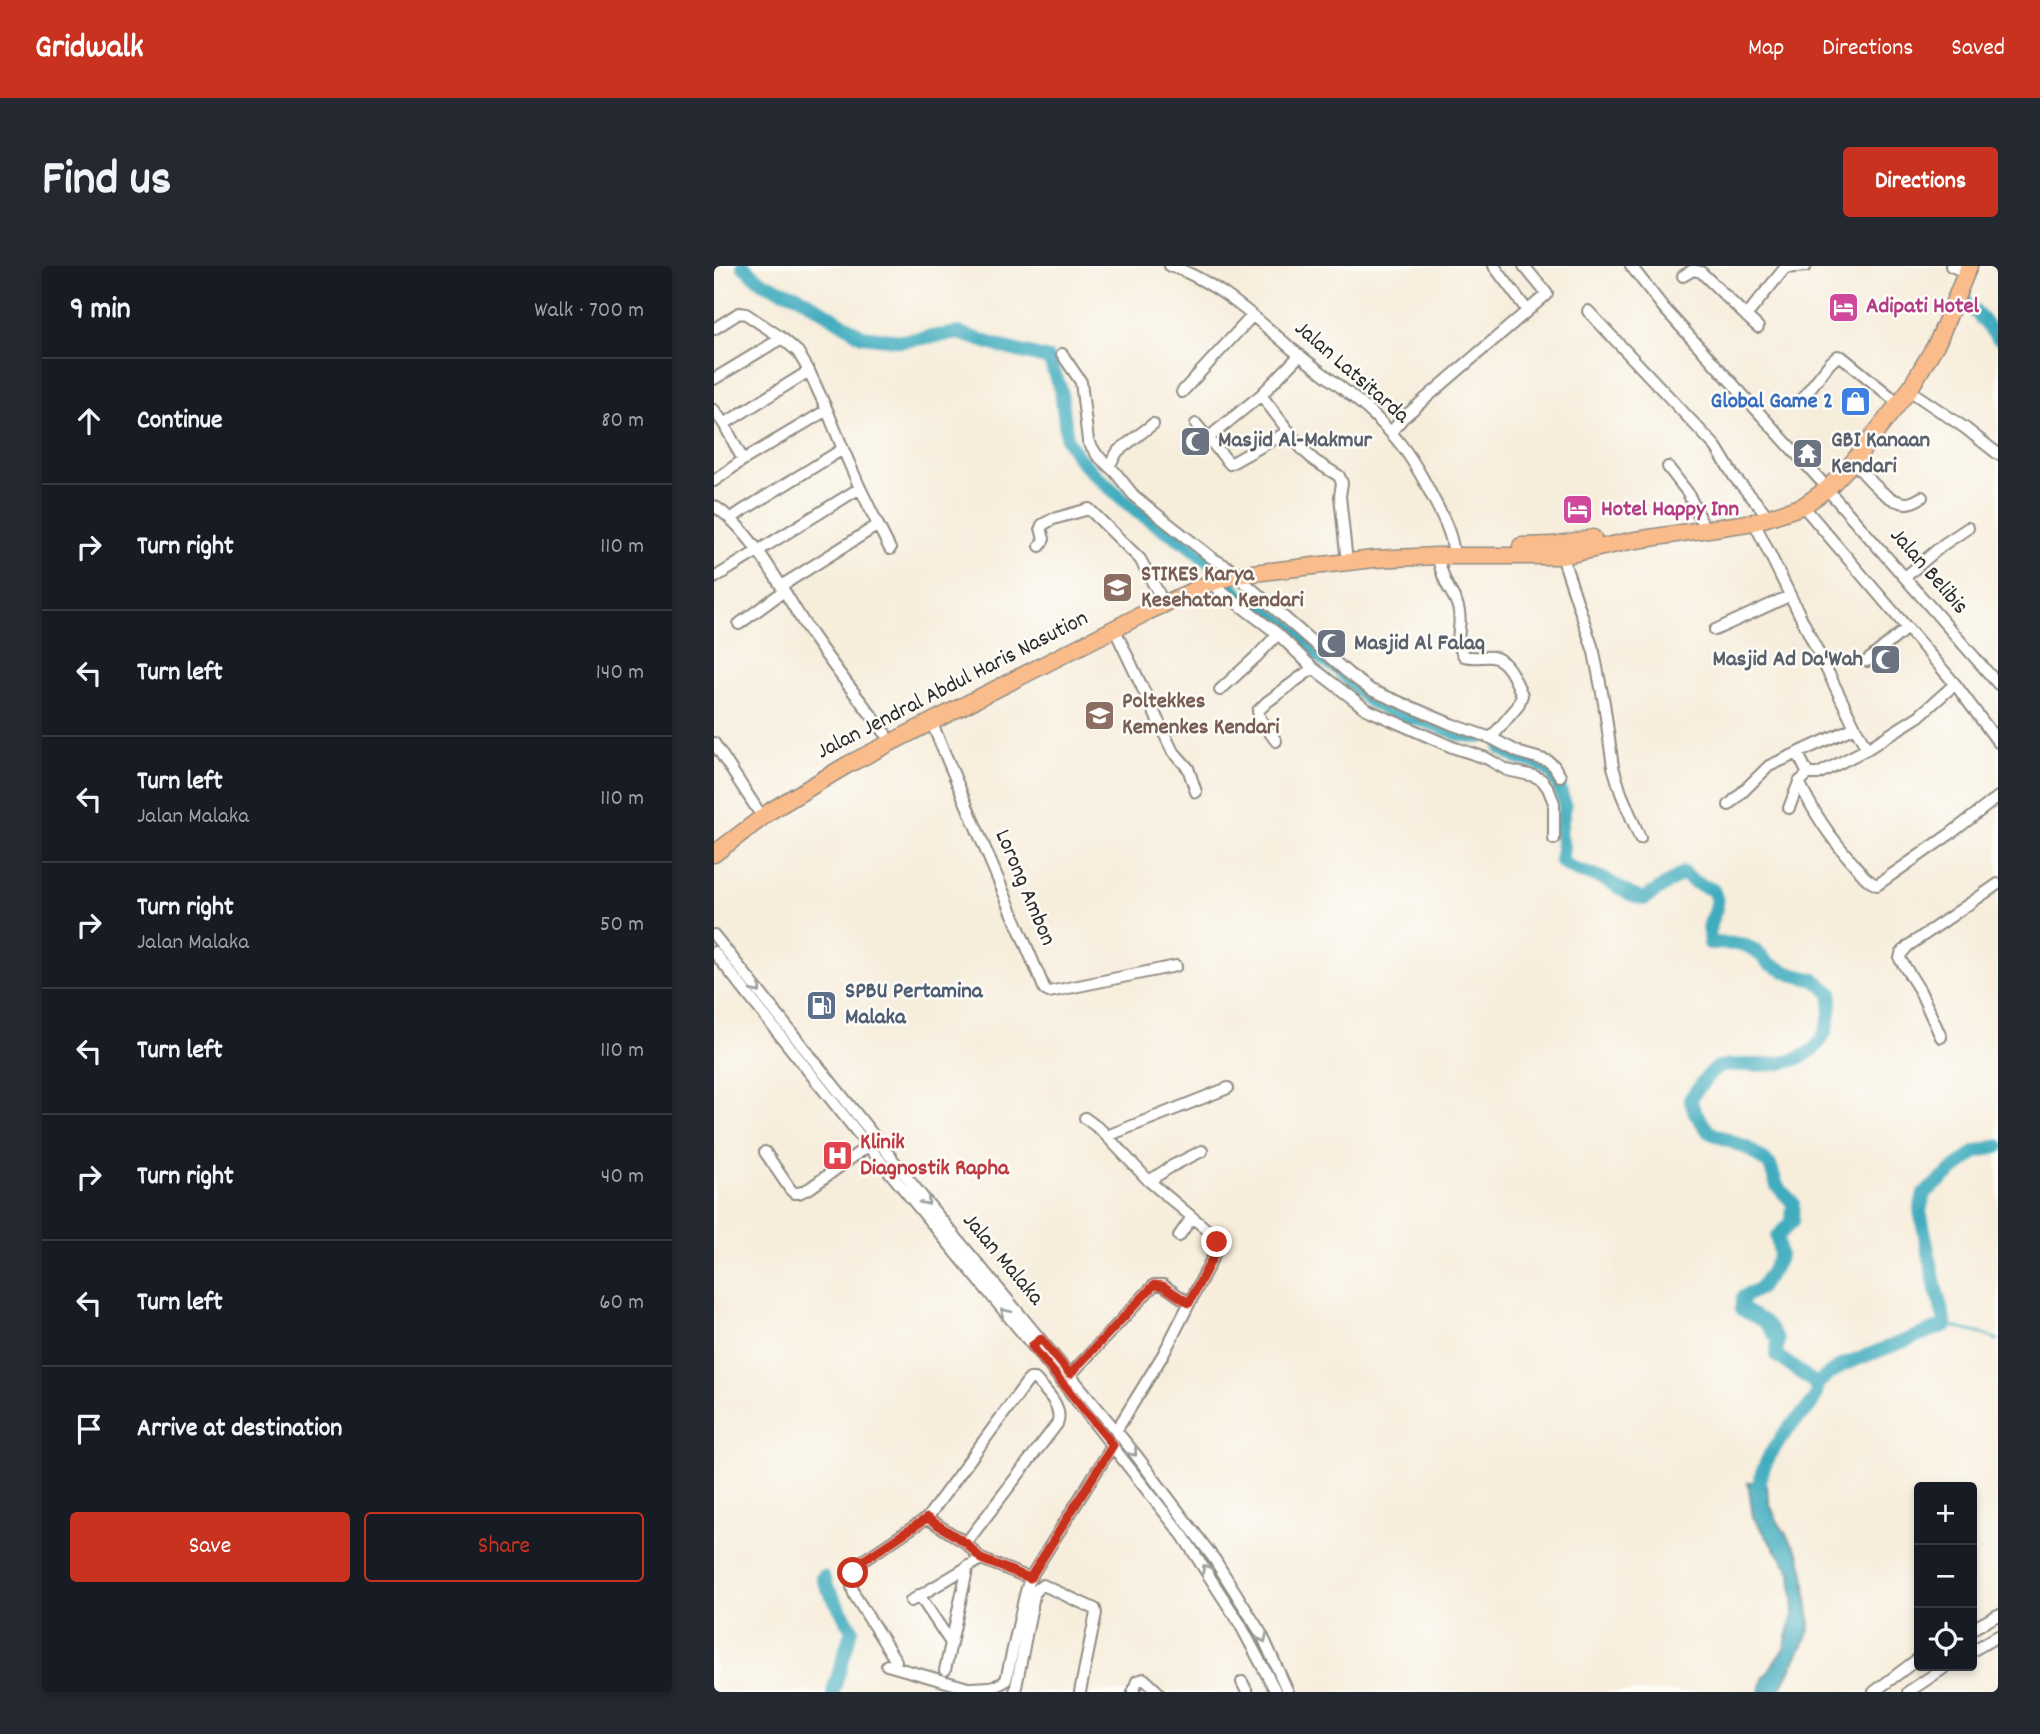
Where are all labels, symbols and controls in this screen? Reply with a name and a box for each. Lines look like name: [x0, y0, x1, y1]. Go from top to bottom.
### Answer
text: Gridwalk: [35, 26, 144, 73]
text: Map: [1748, 32, 1784, 66]
text: Directions: [1822, 32, 1913, 66]
text: Saved: [1951, 32, 2005, 66]
text: Find us: [42, 147, 171, 217]
button: Directions: [1843, 147, 1998, 217]
text: 9 min: [70, 290, 131, 333]
hotel icon: Adipati Hotel: [1826, 290, 1860, 324]
place label: Adipati Hotel: [1866, 291, 1980, 324]
text: Walk · 700 m: [534, 295, 644, 328]
street label: Jalan Latsitarda: [1286, 314, 1417, 433]
shop icon: Global Game 2: [1839, 385, 1873, 419]
place label: Global Game 2: [1711, 386, 1833, 419]
icon: ahead: [70, 402, 108, 440]
text: Continue: [137, 403, 222, 440]
text: 80 m: [601, 405, 644, 438]
mosque icon: Masjid Al-Makmur: [1178, 424, 1212, 458]
place label: Masjid Al-Makmur: [1218, 425, 1373, 458]
place label: GBI Kanaan Kendari: [1831, 425, 1931, 484]
temple icon: GBI Kanaan Kendari: [1791, 437, 1825, 471]
hotel icon: Hotel Happy Inn: [1561, 493, 1595, 527]
place label: Hotel Happy Inn: [1601, 494, 1739, 527]
street label: Jalan Belibis: [1881, 521, 1975, 623]
icon: right: [70, 528, 108, 566]
text: Turn right: [137, 529, 234, 566]
text: 110 m: [600, 531, 644, 564]
place label: STIKES Karya Kesehatan Kendari: [1141, 559, 1305, 618]
school or university icon: STIKES Karya Kesehatan Kendari: [1101, 571, 1135, 605]
street label: Jalan Jendral Abdul Haris Nasution: [812, 603, 1094, 769]
mosque icon: Masjid Al Falaq: [1314, 627, 1348, 661]
place label: Masjid Al Falaq: [1354, 628, 1485, 661]
mosque icon: Masjid Ad Da'Wah: [1869, 643, 1903, 677]
place label: Masjid Ad Da'Wah: [1712, 644, 1863, 677]
icon: left: [70, 654, 108, 692]
text: Turn left: [137, 655, 223, 692]
text: 140 m: [596, 657, 644, 690]
place label: Poltekkes Kemenkes Kendari: [1122, 686, 1280, 745]
school or university icon: Poltekkes Kemenkes Kendari: [1082, 698, 1116, 732]
text: Turn left: [137, 764, 223, 801]
icon: left: [70, 780, 108, 818]
text: 110 m: [600, 783, 644, 816]
text: Jalan Malaka: [137, 801, 249, 834]
street label: Lorong Ambon: [985, 825, 1063, 951]
text: Turn right: [137, 890, 234, 927]
icon: right: [70, 906, 108, 944]
text: 50 m: [600, 909, 644, 942]
text: Jalan Malaka: [137, 927, 249, 960]
place label: SPBU Pertamina Malaka: [845, 976, 984, 1035]
one-way arrow: [748, 981, 761, 993]
fuel station icon: SPBU Pertamina Malaka: [805, 988, 839, 1022]
icon: left: [70, 1032, 108, 1070]
text: Turn left: [137, 1033, 223, 1070]
text: 110 m: [600, 1035, 644, 1068]
place label: Klinik Diagnostik Rapha: [860, 1127, 1010, 1186]
hospital icon: Klinik Diagnostik Rapha: [820, 1139, 854, 1173]
icon: right: [70, 1158, 108, 1196]
text: Turn right: [137, 1159, 234, 1196]
text: 40 m: [601, 1161, 644, 1194]
one-way arrow: [918, 1192, 930, 1205]
street label: Jalan Malaka: [953, 1206, 1051, 1314]
route end: [1201, 1226, 1232, 1257]
icon: left: [70, 1284, 108, 1322]
text: Turn left: [137, 1285, 223, 1322]
text: 60 m: [599, 1287, 644, 1320]
one-way arrow: [1001, 1309, 1013, 1322]
icon: arrive: [70, 1410, 108, 1448]
text: Arrive at destination: [137, 1411, 342, 1448]
one-way arrow: [1125, 1444, 1137, 1457]
map controls: [1914, 1482, 1977, 1671]
button: +: [1914, 1482, 1977, 1545]
button: Save: [70, 1512, 350, 1582]
button: Share: [364, 1512, 644, 1582]
button: −: [1914, 1545, 1977, 1608]
route start: [837, 1557, 868, 1588]
one-way arrow: [1201, 1564, 1214, 1577]
button: locate: [1914, 1608, 1977, 1671]
one-way arrow: [1255, 1631, 1268, 1644]

